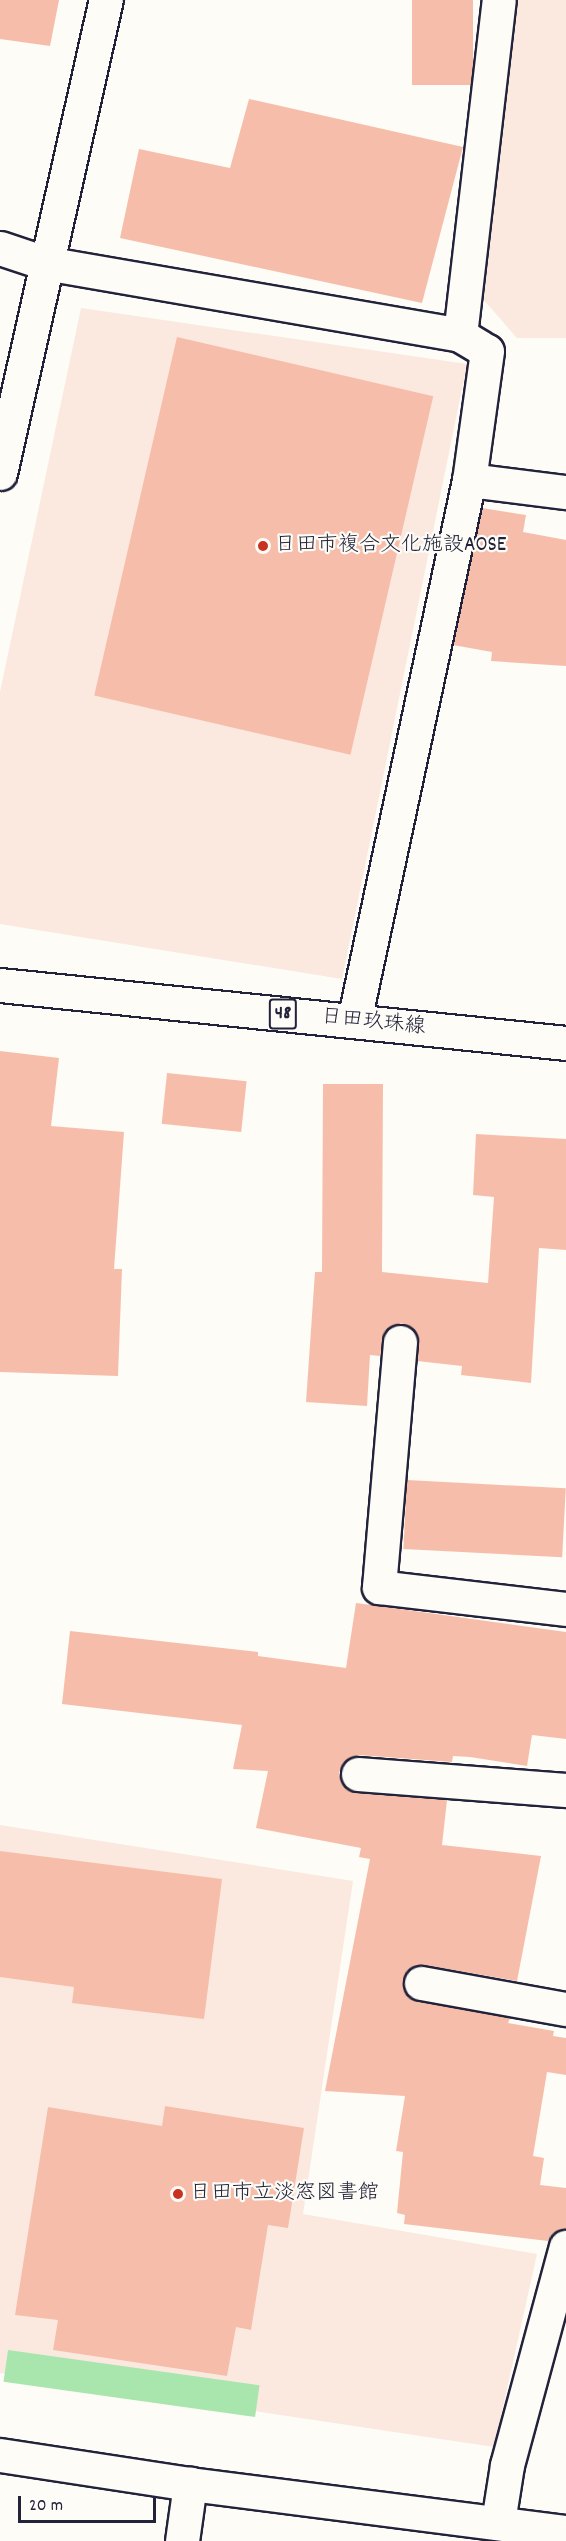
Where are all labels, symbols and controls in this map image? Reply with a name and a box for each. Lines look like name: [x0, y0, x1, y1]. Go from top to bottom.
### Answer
place label: 日田市複合文化施設AOSE: [275, 533, 506, 559]
marker: 日田市複合文化施設AOSE: [256, 539, 270, 553]
road number: 48: [268, 997, 298, 1031]
street label: 日田玖珠線: [319, 1005, 427, 1041]
place label: 日田市立淡窓図書館: [190, 2181, 379, 2207]
marker: 日田市立淡窓図書館: [171, 2187, 185, 2201]
scale bar: [21, 2484, 159, 2522]
text: 20 m: [29, 2494, 63, 2519]

